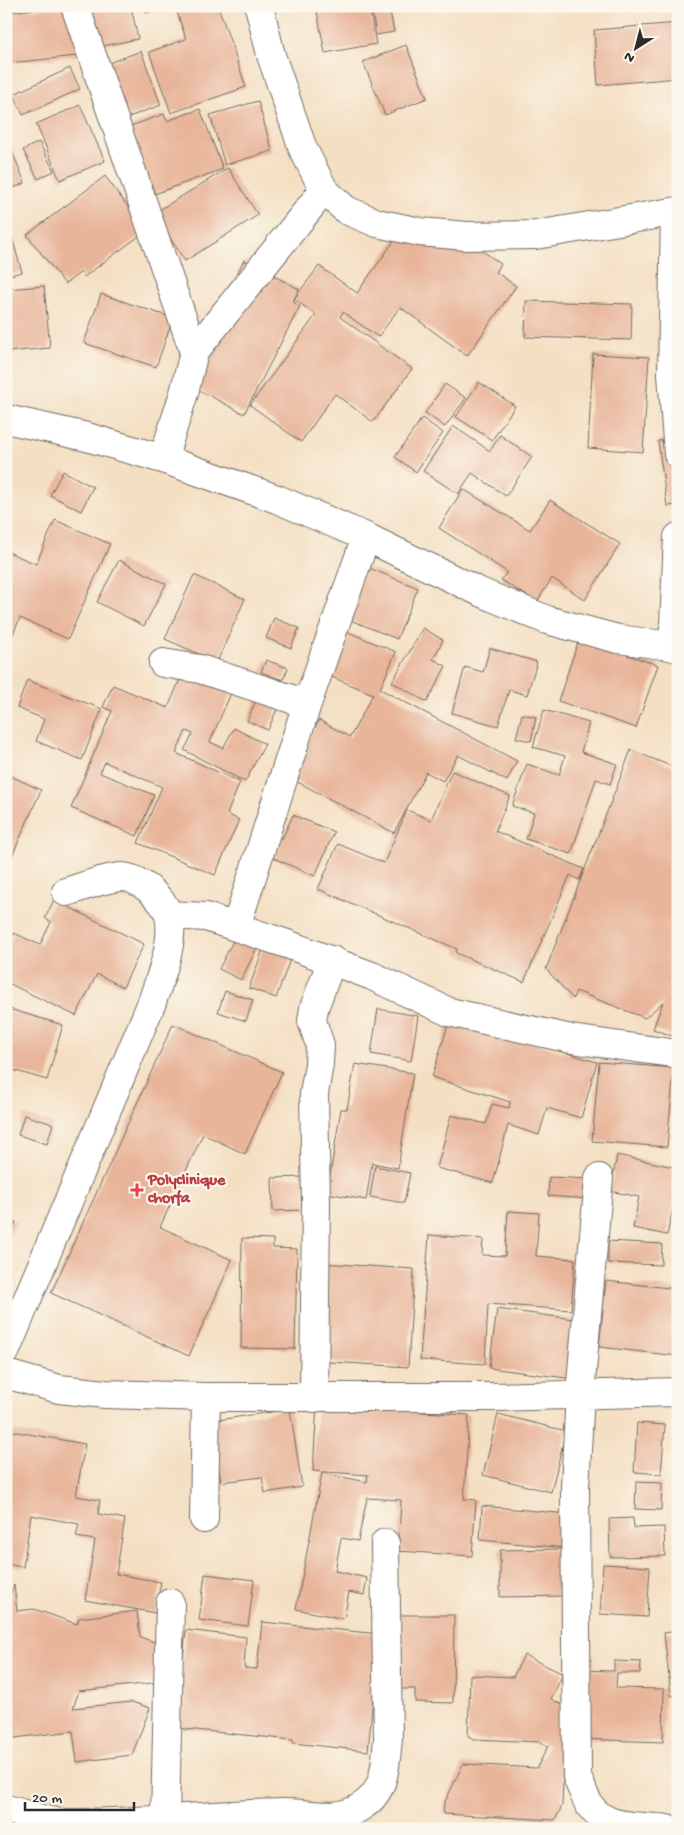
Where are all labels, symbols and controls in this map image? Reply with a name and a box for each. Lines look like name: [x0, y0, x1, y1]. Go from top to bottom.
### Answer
north arrow: [612, 22, 662, 72]
text: N: [621, 47, 639, 66]
place label: Polyclinique chorfa: [147, 1172, 226, 1209]
marker: Polyclinique chorfa: [130, 1183, 144, 1197]
scale bar: [25, 1780, 134, 1812]
text: 20 m: [32, 1790, 62, 1808]

